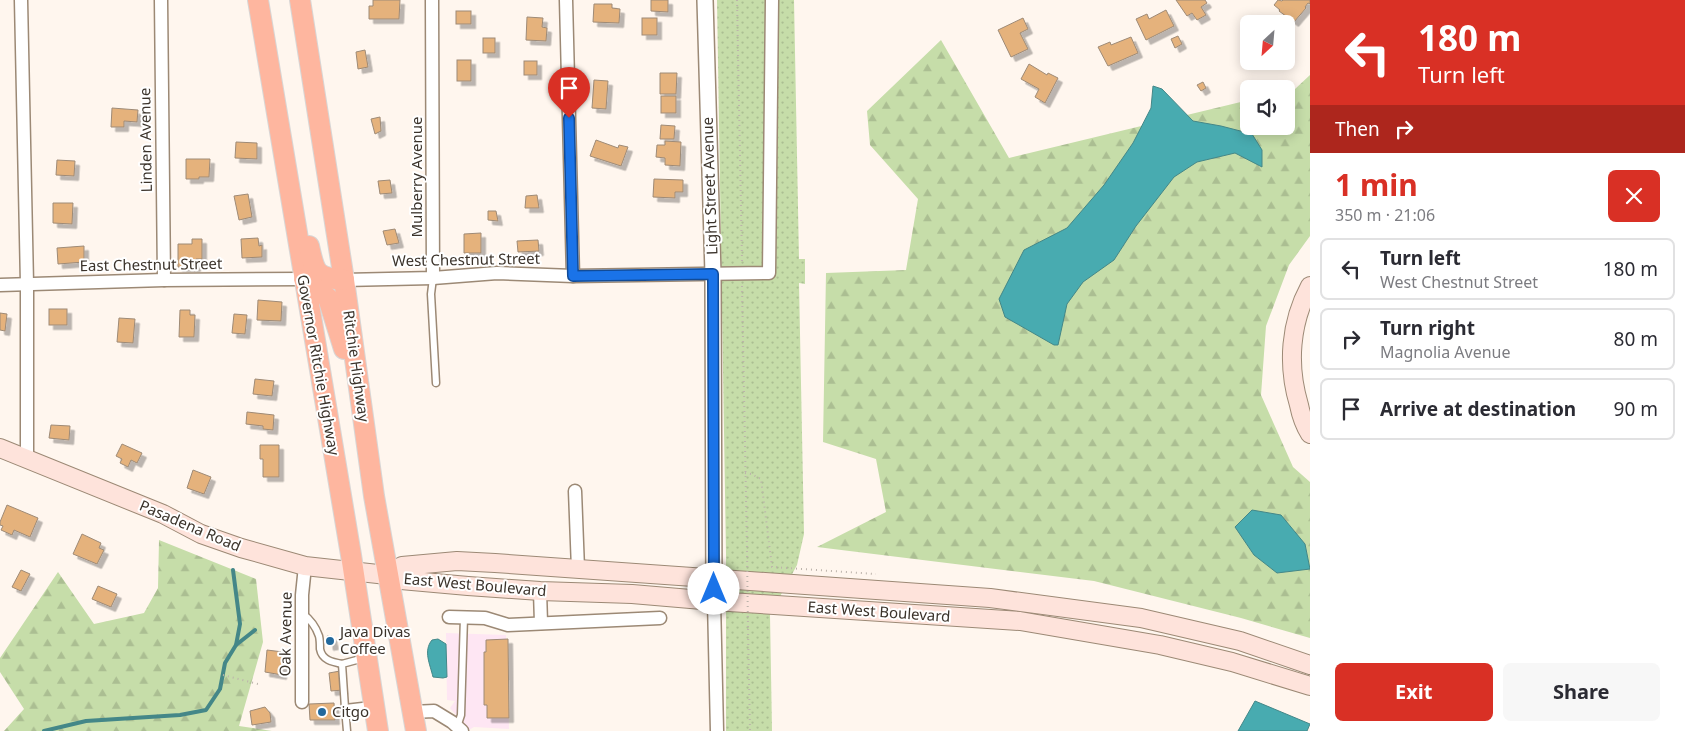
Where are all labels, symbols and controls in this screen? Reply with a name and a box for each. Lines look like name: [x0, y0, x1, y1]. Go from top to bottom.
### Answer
text: 180 m: [1418, 14, 1521, 61]
north arrow: [1240, 15, 1295, 70]
map controls: [1240, 15, 1295, 135]
icon: left: [1335, 20, 1400, 85]
text: Turn left: [1418, 59, 1505, 89]
pin: [548, 67, 590, 118]
icon: arrive: [555, 74, 583, 102]
button: sound: [1240, 80, 1295, 135]
street label: Linden Avenue: [134, 88, 156, 192]
icon: right: [1390, 115, 1418, 143]
street label: Mulberry Avenue: [406, 116, 426, 238]
text: Then: [1335, 116, 1380, 142]
street label: Light Street Avenue: [697, 117, 721, 255]
text: 1 min: [1335, 164, 1418, 205]
button: close: [1608, 170, 1660, 222]
text: 350 m · 21:06: [1335, 204, 1435, 226]
text: Turn left: [1380, 245, 1461, 271]
street label: West Chestnut Street: [392, 248, 541, 270]
street label: East Chestnut Street: [79, 253, 223, 275]
icon: left: [1337, 255, 1365, 283]
text: 180 m: [1603, 256, 1658, 282]
text: West Chestnut Street: [1380, 271, 1538, 293]
street label: Governor Ritchie Highway: [293, 273, 345, 457]
street label: Ritchie Highway: [339, 309, 375, 423]
text: Turn right: [1380, 315, 1475, 341]
icon: right: [1337, 325, 1365, 353]
text: 80 m: [1614, 326, 1658, 352]
text: Magnolia Avenue: [1380, 341, 1510, 363]
icon: arrive: [1337, 395, 1365, 423]
text: Arrive at destination: [1380, 396, 1576, 422]
text: 90 m: [1614, 396, 1658, 422]
street label: Pasadena Road: [137, 495, 244, 555]
position arrow: [687, 562, 739, 614]
street label: East West Boulevard: [403, 568, 547, 600]
street label: Oak Avenue: [274, 591, 296, 677]
street label: East West Boulevard: [807, 596, 951, 626]
place label: Java Divas Coffee: [338, 621, 411, 658]
marker: Java Divas Coffee: [324, 635, 336, 647]
button: Exit: [1335, 663, 1493, 721]
button: Share: [1503, 663, 1660, 721]
place label: Citgo: [332, 701, 369, 721]
marker: Citgo: [316, 706, 328, 718]

